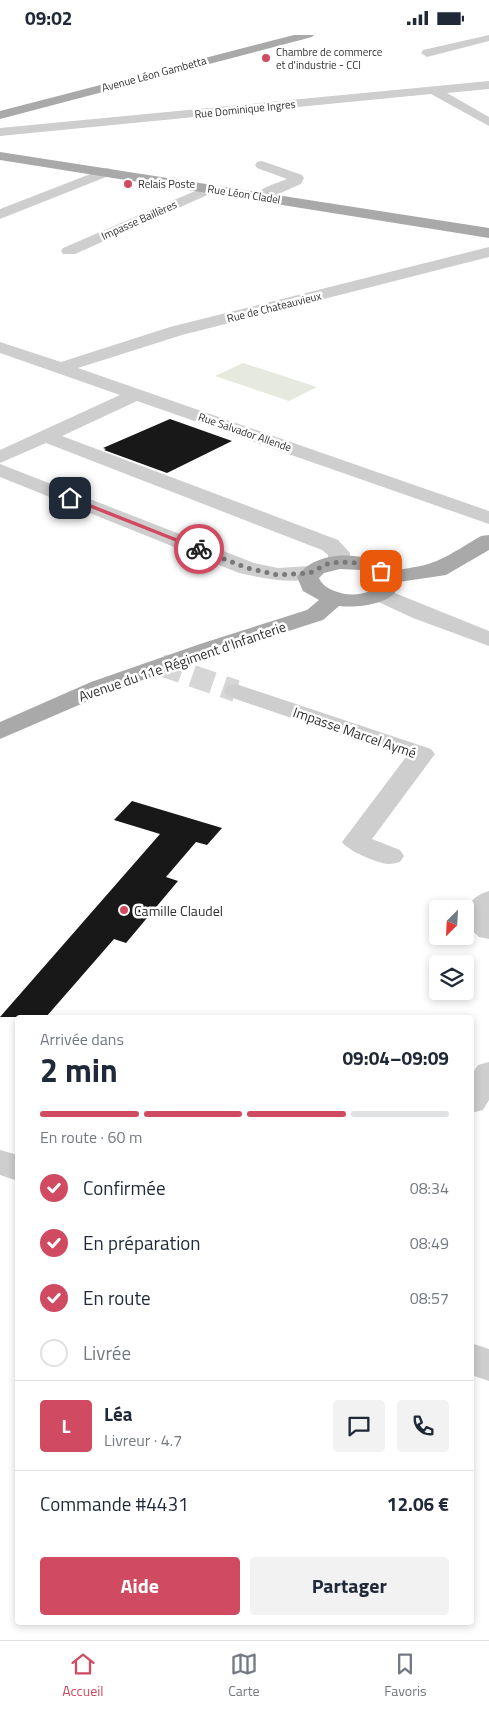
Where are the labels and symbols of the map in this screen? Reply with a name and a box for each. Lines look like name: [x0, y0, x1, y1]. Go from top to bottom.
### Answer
place label: Chambre de commerce et d'industrie - CCI: [276, 44, 383, 73]
street label: Avenue Léon Gambetta: [100, 52, 209, 96]
marker: Chambre de commerce et d'industrie - CCI: [260, 52, 272, 64]
street label: Rue Dominique Ingres: [194, 96, 296, 122]
place label: Relais Poste: [138, 176, 195, 192]
marker: Relais Poste: [122, 178, 134, 190]
street label: Rue Léon Cladel: [206, 180, 282, 208]
street label: Impasse Baillères: [99, 196, 179, 244]
street label: Rue de Chateauvieux: [225, 288, 323, 326]
street label: Rue Salvador Allende: [196, 409, 294, 456]
pin: [49, 477, 91, 519]
courier: [174, 524, 224, 574]
pin: [360, 550, 402, 592]
street label: Avenue du 11e Régiment d'Infanterie: [75, 616, 289, 706]
street label: Impasse Marcel Aymé: [290, 701, 420, 763]
place label: Camille Claudel: [134, 900, 223, 921]
north arrow: [429, 900, 474, 945]
marker: Camille Claudel: [118, 904, 130, 916]

